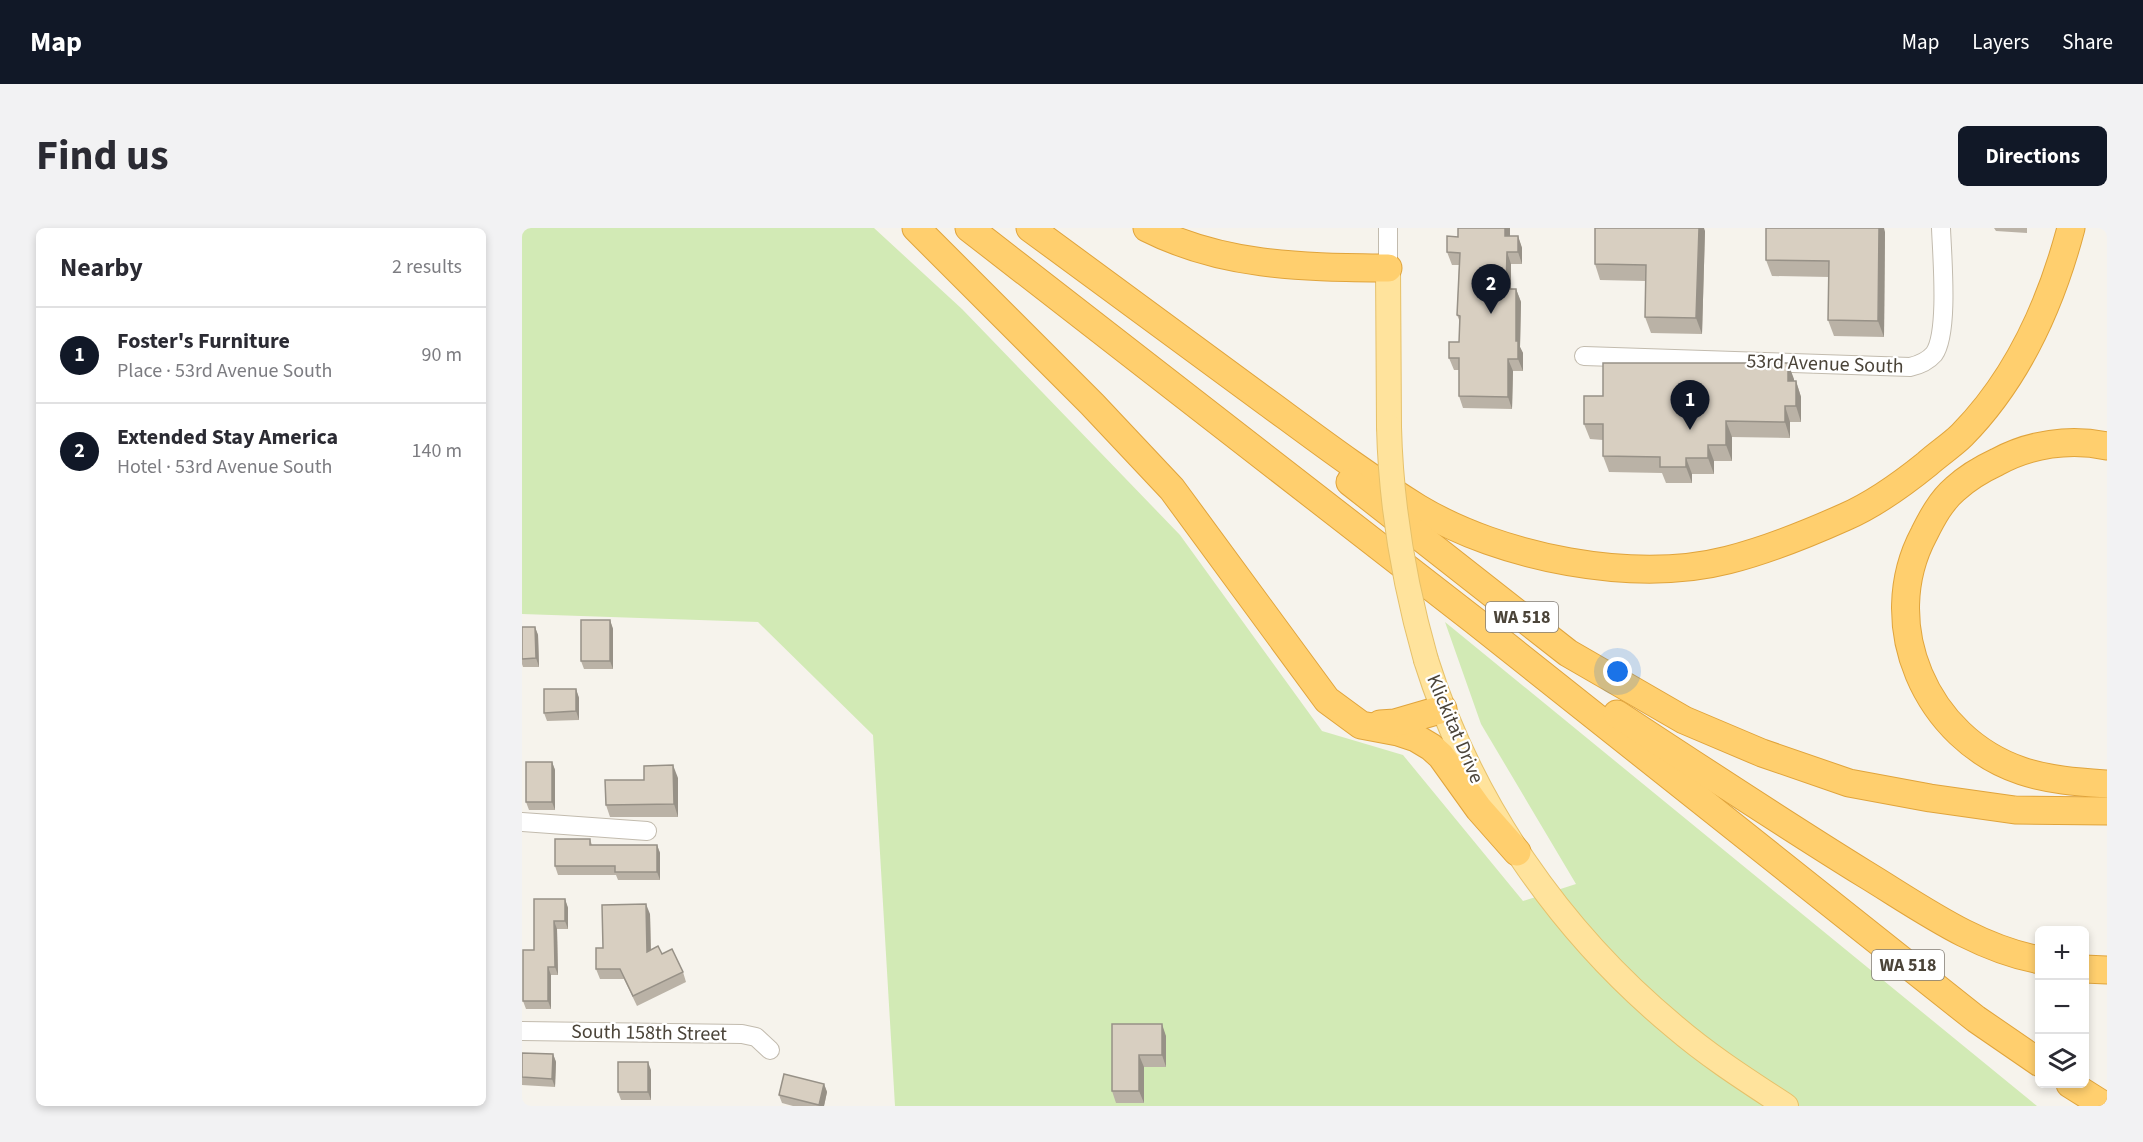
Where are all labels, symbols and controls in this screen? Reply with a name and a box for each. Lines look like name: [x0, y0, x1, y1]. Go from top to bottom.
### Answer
text: Map: [30, 22, 82, 62]
text: Map: [1902, 27, 1939, 57]
text: Layers: [1972, 27, 2029, 57]
text: Share: [2062, 27, 2113, 57]
text: Find us: [36, 126, 169, 186]
button: Directions: [1958, 126, 2107, 186]
text: Nearby: [60, 249, 143, 286]
text: 2 results: [392, 253, 462, 281]
pin: 2: [1472, 264, 1510, 314]
text: Foster's Furniture: [117, 325, 290, 357]
text: 1: [74, 341, 85, 369]
text: 90 m: [422, 341, 462, 369]
street label: 53rd Avenue South: [1746, 347, 1904, 381]
text: Place · 53rd Avenue South: [117, 357, 333, 385]
pin: 1: [1670, 380, 1710, 430]
text: Extended Stay America: [117, 421, 338, 453]
text: 2: [74, 437, 85, 465]
text: 140 m: [412, 437, 462, 465]
text: Hotel · 53rd Avenue South: [117, 453, 332, 481]
road number: WA 518: [1486, 602, 1558, 632]
your location: [1603, 657, 1632, 686]
street label: Klickitat Drive: [1419, 670, 1491, 788]
map controls: [2035, 926, 2089, 1088]
button: +: [2035, 926, 2089, 980]
road number: WA 518: [1872, 950, 1944, 980]
button: −: [2035, 980, 2089, 1034]
street label: South 158th Street: [571, 1018, 727, 1048]
button: layers: [2035, 1034, 2089, 1088]

